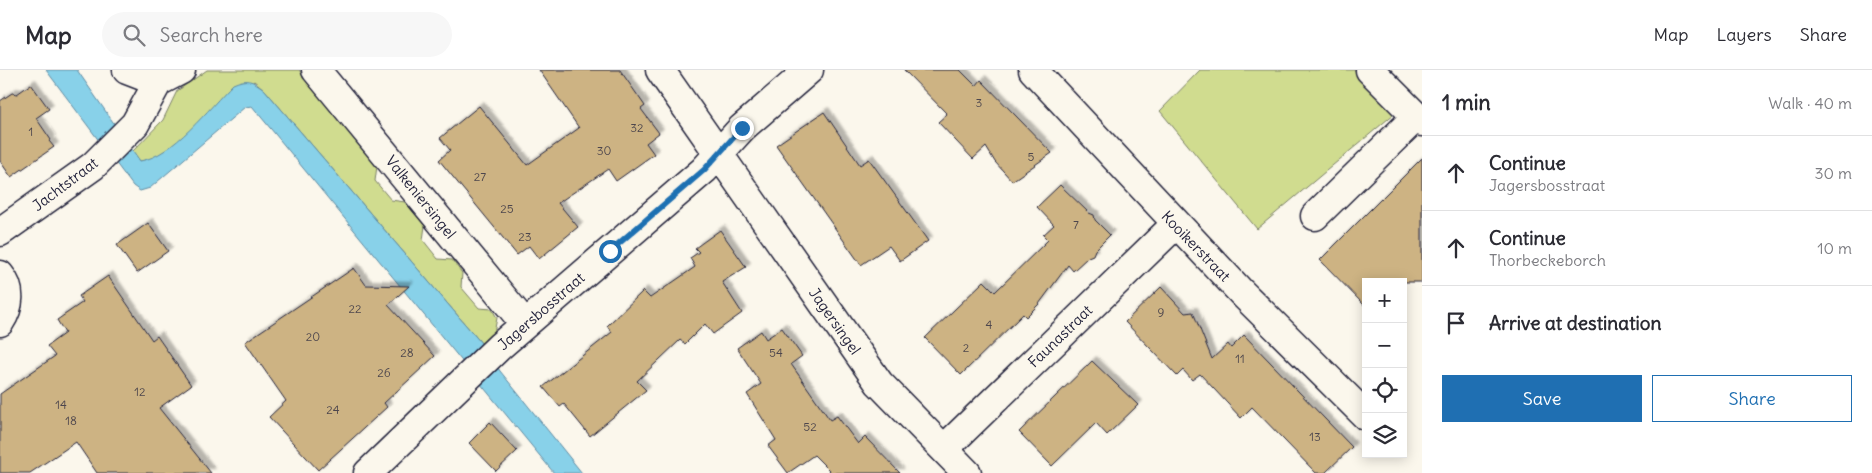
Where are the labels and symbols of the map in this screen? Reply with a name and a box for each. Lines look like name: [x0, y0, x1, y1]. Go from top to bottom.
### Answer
house number: 3: [976, 95, 983, 110]
route end: [731, 117, 754, 140]
house number: 32: [630, 120, 644, 135]
house number: 1: [29, 124, 33, 139]
house number: 30: [597, 143, 611, 158]
house number: 5: [1028, 149, 1035, 164]
street label: Valkeniersingel: [382, 152, 460, 242]
street label: Jachtstraat: [28, 153, 102, 215]
house number: 27: [474, 169, 486, 184]
house number: 25: [500, 201, 514, 216]
street label: Kooikerstraat: [1158, 207, 1234, 285]
house number: 7: [1073, 217, 1079, 232]
house number: 23: [518, 229, 532, 244]
route start: [599, 240, 622, 263]
street label: Jagersbosstraat: [494, 268, 588, 354]
street label: Jagersingel: [805, 284, 865, 358]
house number: 22: [348, 301, 362, 316]
street label: Faunastraat: [1024, 301, 1096, 371]
house number: 9: [1158, 305, 1165, 320]
house number: 4: [986, 317, 993, 332]
house number: 20: [306, 329, 320, 344]
house number: 2: [963, 340, 970, 355]
house number: 28: [400, 345, 414, 360]
house number: 54: [769, 345, 783, 360]
house number: 11: [1235, 351, 1245, 366]
house number: 26: [377, 365, 391, 380]
house number: 12: [134, 384, 146, 399]
house number: 14: [55, 397, 67, 412]
house number: 24: [326, 402, 340, 417]
house number: 18: [65, 413, 77, 428]
house number: 52: [803, 419, 817, 434]
house number: 13: [1309, 429, 1321, 444]

